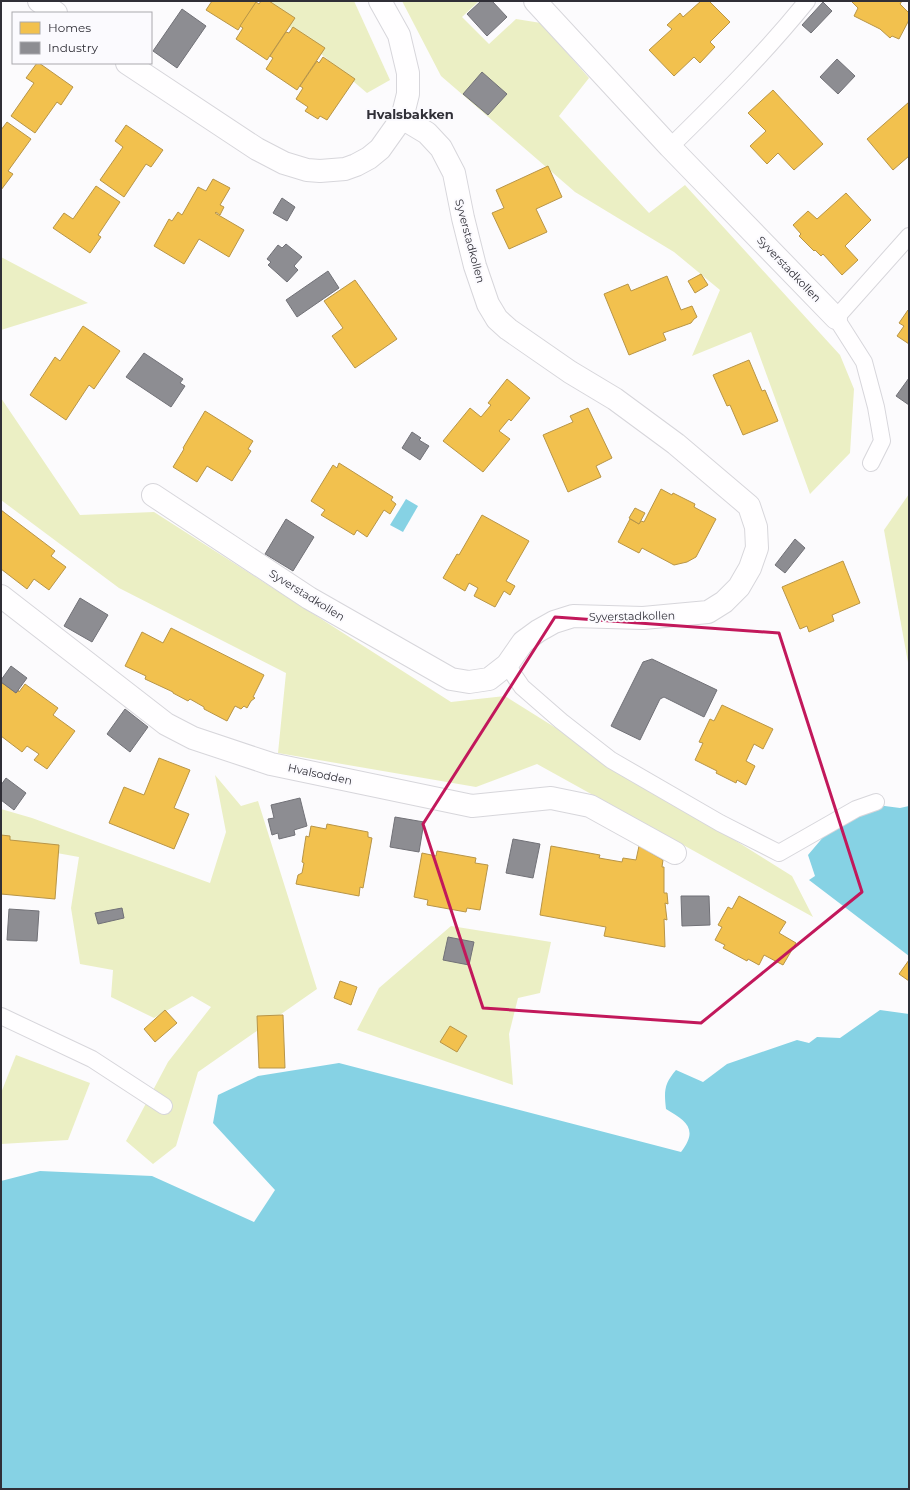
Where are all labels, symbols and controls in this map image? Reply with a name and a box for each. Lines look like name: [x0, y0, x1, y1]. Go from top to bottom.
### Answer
legend: [12, 12, 152, 64]
text: Homes: [48, 20, 91, 35]
text: Industry: [48, 40, 98, 55]
district label: Hvalsbakken: [366, 106, 454, 122]
street label: Syverstadkollen: [452, 198, 488, 284]
street label: Syverstadkollen: [754, 233, 824, 305]
street label: Syverstadkollen: [267, 566, 347, 624]
street label: Syverstadkollen: [589, 608, 675, 624]
street label: Hvalsodden: [287, 760, 353, 788]

